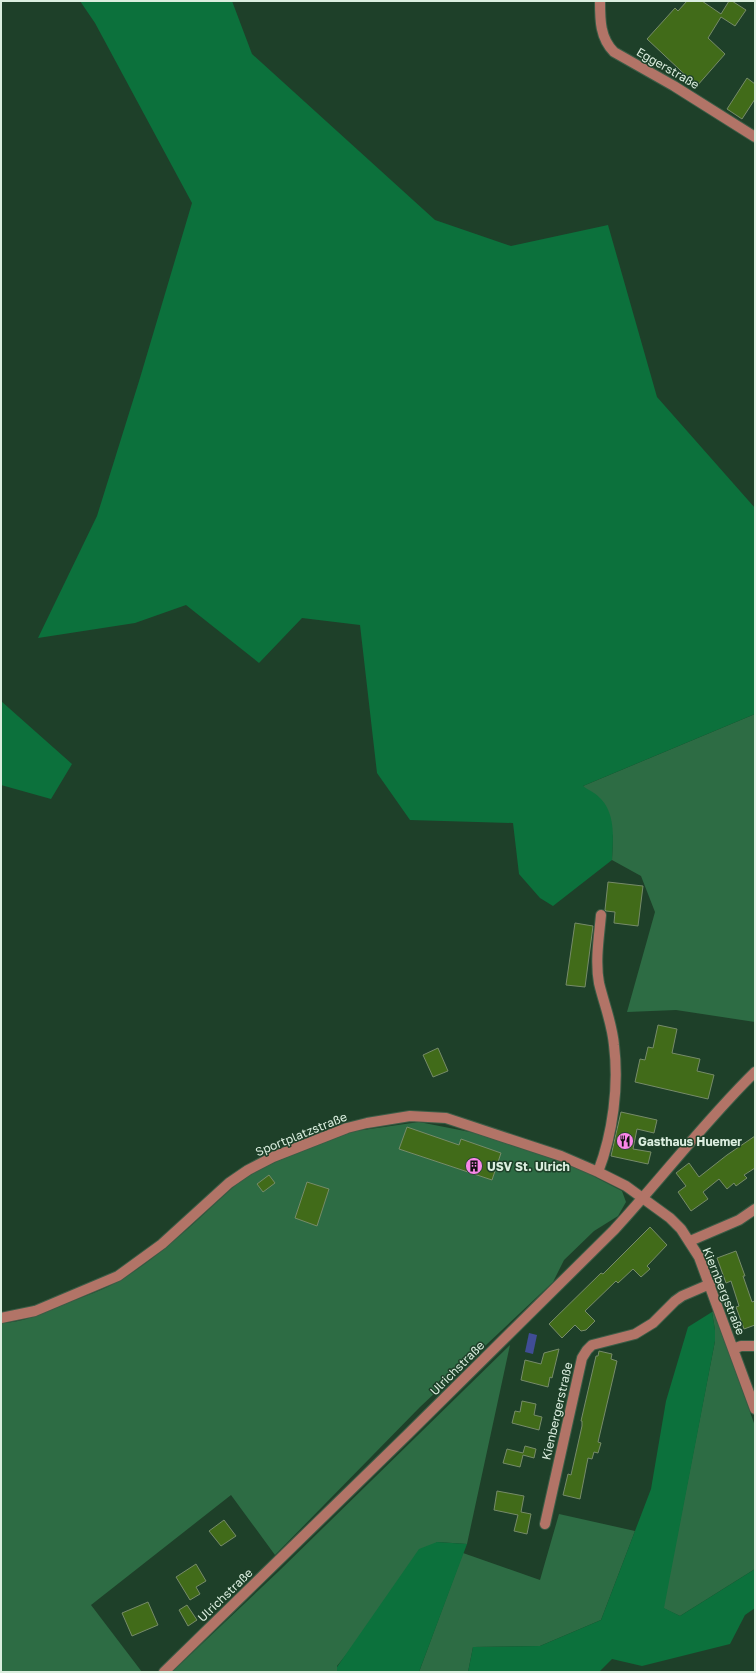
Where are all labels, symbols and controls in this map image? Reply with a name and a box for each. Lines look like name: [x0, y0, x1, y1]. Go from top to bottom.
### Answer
street label: Eggerstraße: [634, 44, 702, 92]
street label: Sportplatzstraße: [253, 1109, 349, 1159]
restaurant icon: Gasthaus Huemer: [615, 1131, 635, 1151]
place label: Gasthaus Huemer: [638, 1134, 742, 1149]
building icon: USV St. Ulrich: [464, 1156, 484, 1176]
place label: USV St. Ulrich: [487, 1159, 570, 1174]
street label: Kiernbergstraße: [700, 1245, 748, 1337]
street label: Ulrichstraße: [427, 1338, 487, 1398]
street label: Kienbergerstraße: [538, 1360, 576, 1461]
street label: Ulrichstraße: [194, 1565, 256, 1625]

